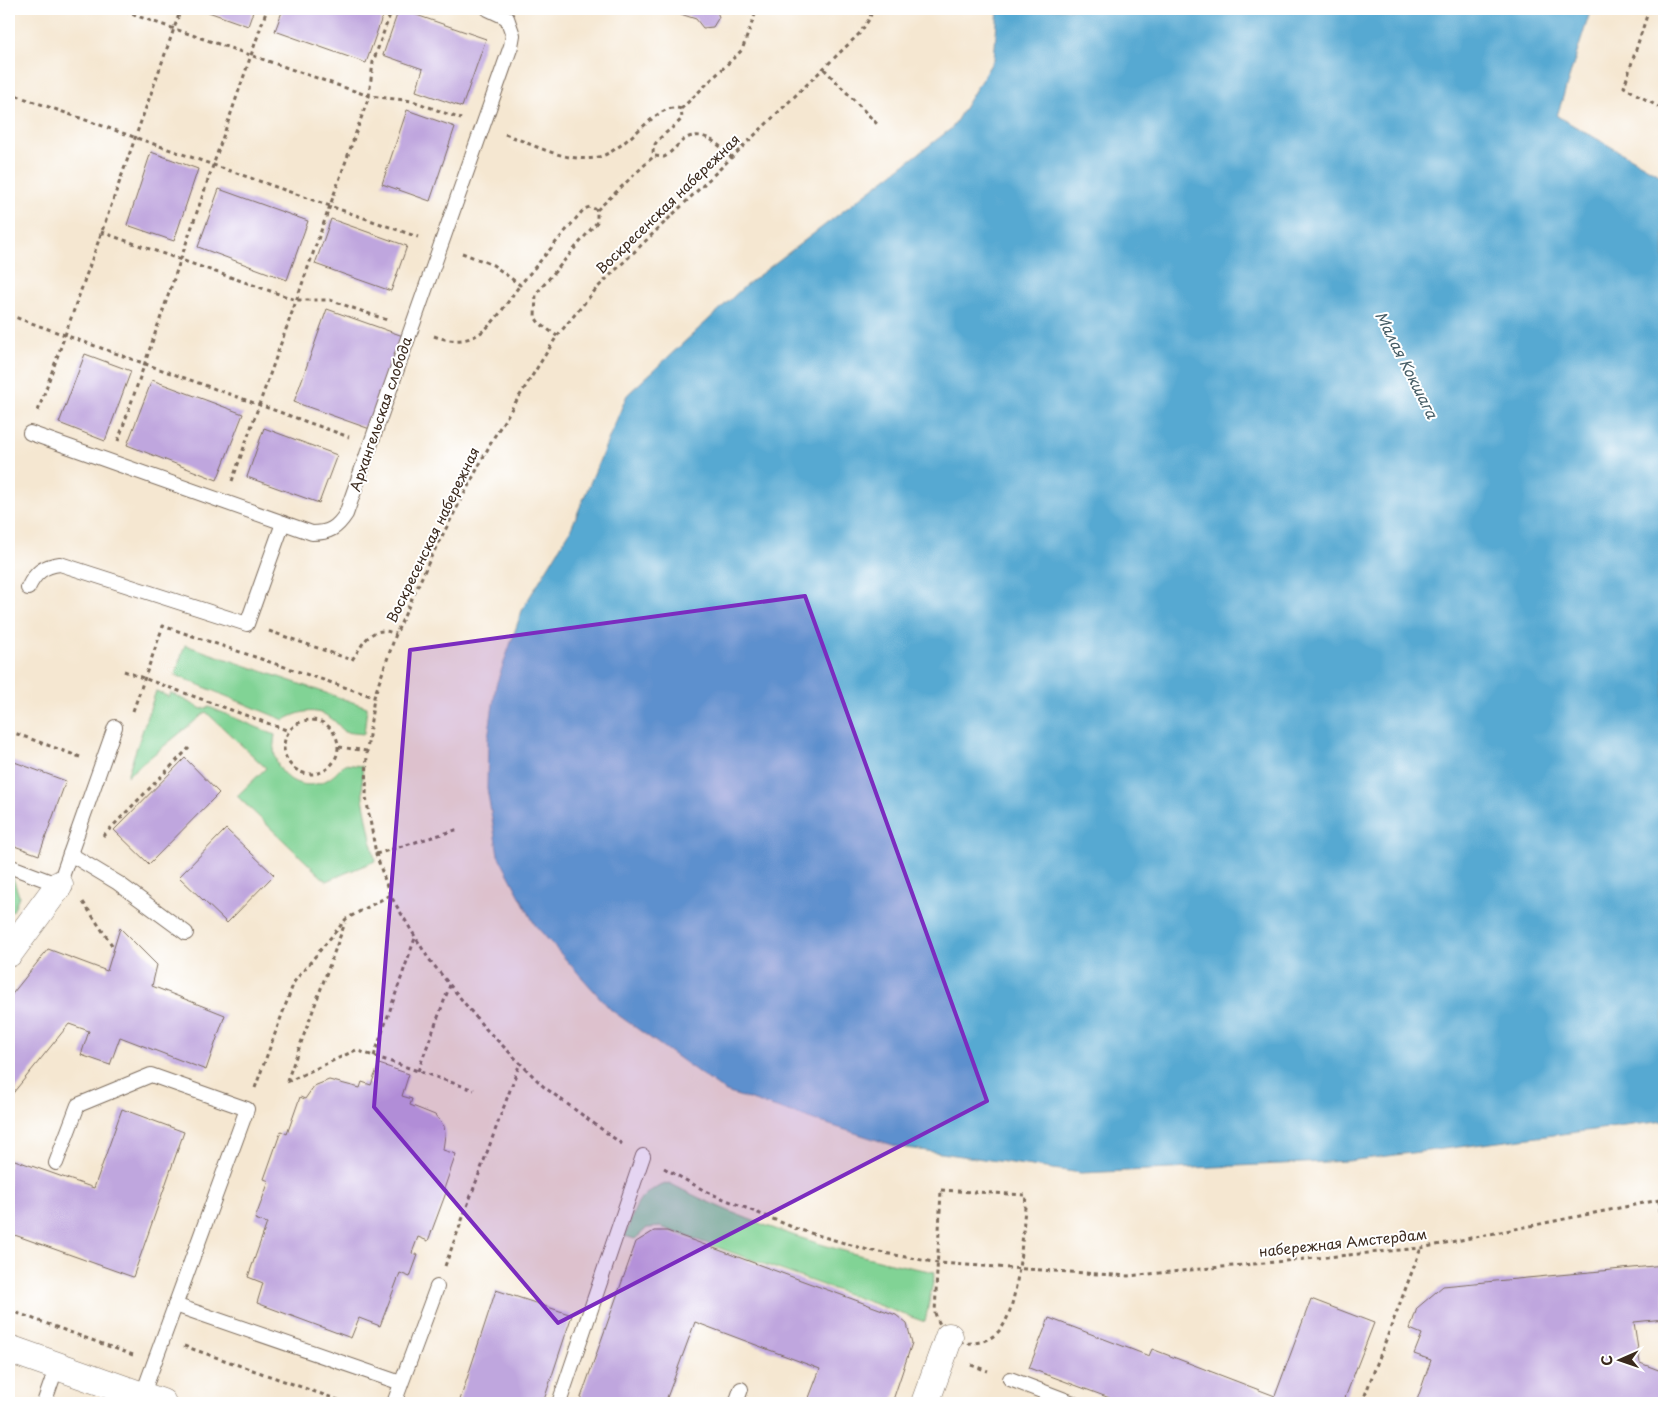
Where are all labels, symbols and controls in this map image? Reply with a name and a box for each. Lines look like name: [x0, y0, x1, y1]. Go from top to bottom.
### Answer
street label: Воскресенская набережная: [591, 129, 744, 278]
water label: Малая Кокшага: [1370, 307, 1445, 423]
street label: Архангельская слобода: [344, 333, 417, 494]
street label: Воскресенская набережная: [381, 443, 484, 626]
street label: набережная Амстердам: [1258, 1223, 1428, 1262]
north arrow: [1596, 1334, 1646, 1384]
text: С: [1596, 1355, 1617, 1366]

